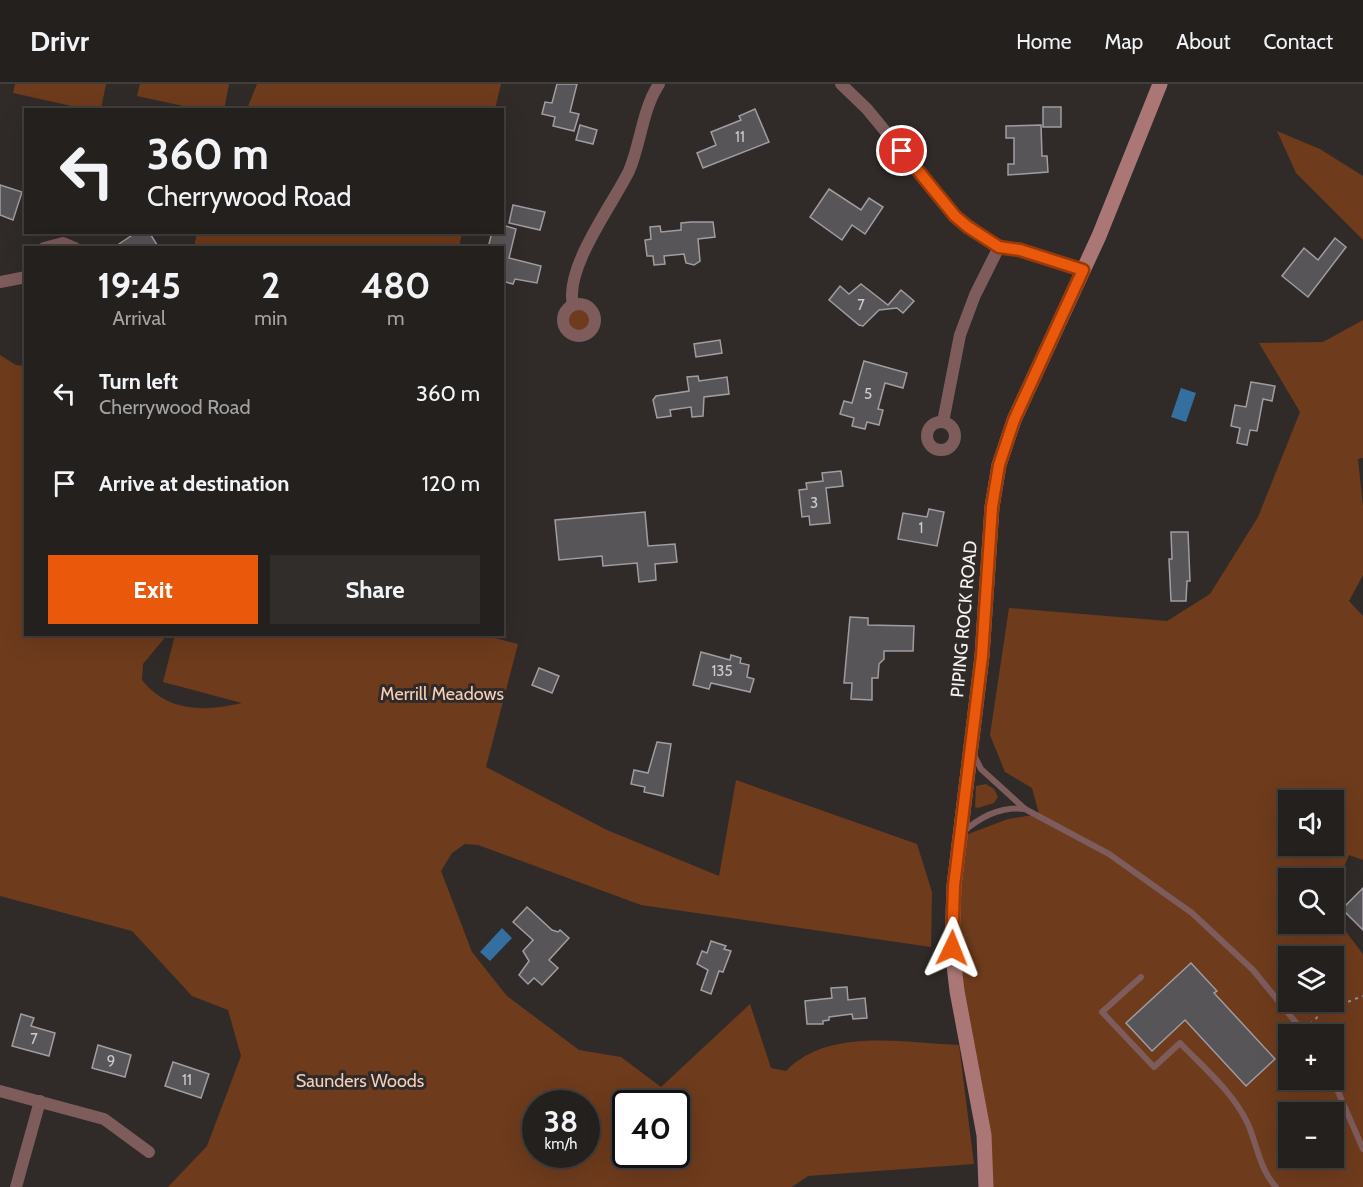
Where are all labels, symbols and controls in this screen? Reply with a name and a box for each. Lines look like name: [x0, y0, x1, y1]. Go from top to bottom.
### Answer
text: Drivr: [30, 24, 89, 58]
text: Home: [1016, 29, 1072, 54]
text: Map: [1105, 29, 1143, 54]
text: About: [1176, 29, 1230, 54]
text: Contact: [1263, 29, 1333, 54]
pin: [876, 125, 927, 176]
text: 360 m: [147, 128, 269, 180]
house number: 11: [735, 128, 745, 146]
icon: left: [48, 132, 126, 210]
icon: arrive: [885, 134, 918, 167]
text: Cherrywood Road: [147, 180, 352, 213]
text: 19:45: [98, 263, 181, 307]
text: 2: [261, 263, 280, 307]
text: 480: [361, 263, 430, 307]
house number: 7: [857, 296, 865, 314]
text: Arrival: [113, 306, 166, 330]
text: min: [254, 306, 287, 330]
text: m: [387, 306, 404, 330]
text: Turn left: [99, 368, 178, 395]
icon: left: [48, 377, 81, 410]
text: 360 m: [416, 380, 480, 407]
house number: 5: [864, 385, 872, 403]
text: Cherrywood Road: [99, 395, 251, 419]
icon: arrive: [48, 467, 81, 500]
text: Arrive at destination: [99, 470, 289, 497]
text: 120 m: [422, 470, 480, 497]
house number: 3: [810, 494, 818, 512]
house number: 1: [919, 519, 923, 537]
street label: PIPING ROCK ROAD: [946, 540, 982, 698]
button: Exit: [48, 555, 258, 624]
button: Share: [270, 555, 480, 624]
house number: 135: [711, 662, 733, 680]
park label: Merrill Meadows: [380, 683, 504, 705]
map controls: [1278, 790, 1344, 1168]
button: sound: [1278, 790, 1344, 856]
button: search: [1278, 868, 1344, 934]
position arrow: [920, 916, 984, 980]
button: layers: [1278, 946, 1344, 1012]
button: +: [1278, 1024, 1344, 1090]
house number: 7: [30, 1030, 38, 1048]
house number: 9: [107, 1052, 115, 1070]
park label: Saunders Woods: [296, 1070, 424, 1092]
house number: 11: [182, 1071, 192, 1089]
speed limit sign: 40: [612, 1090, 690, 1168]
button: −: [1278, 1102, 1344, 1168]
text: 38: [544, 1103, 578, 1140]
text: km/h: [545, 1135, 577, 1153]

